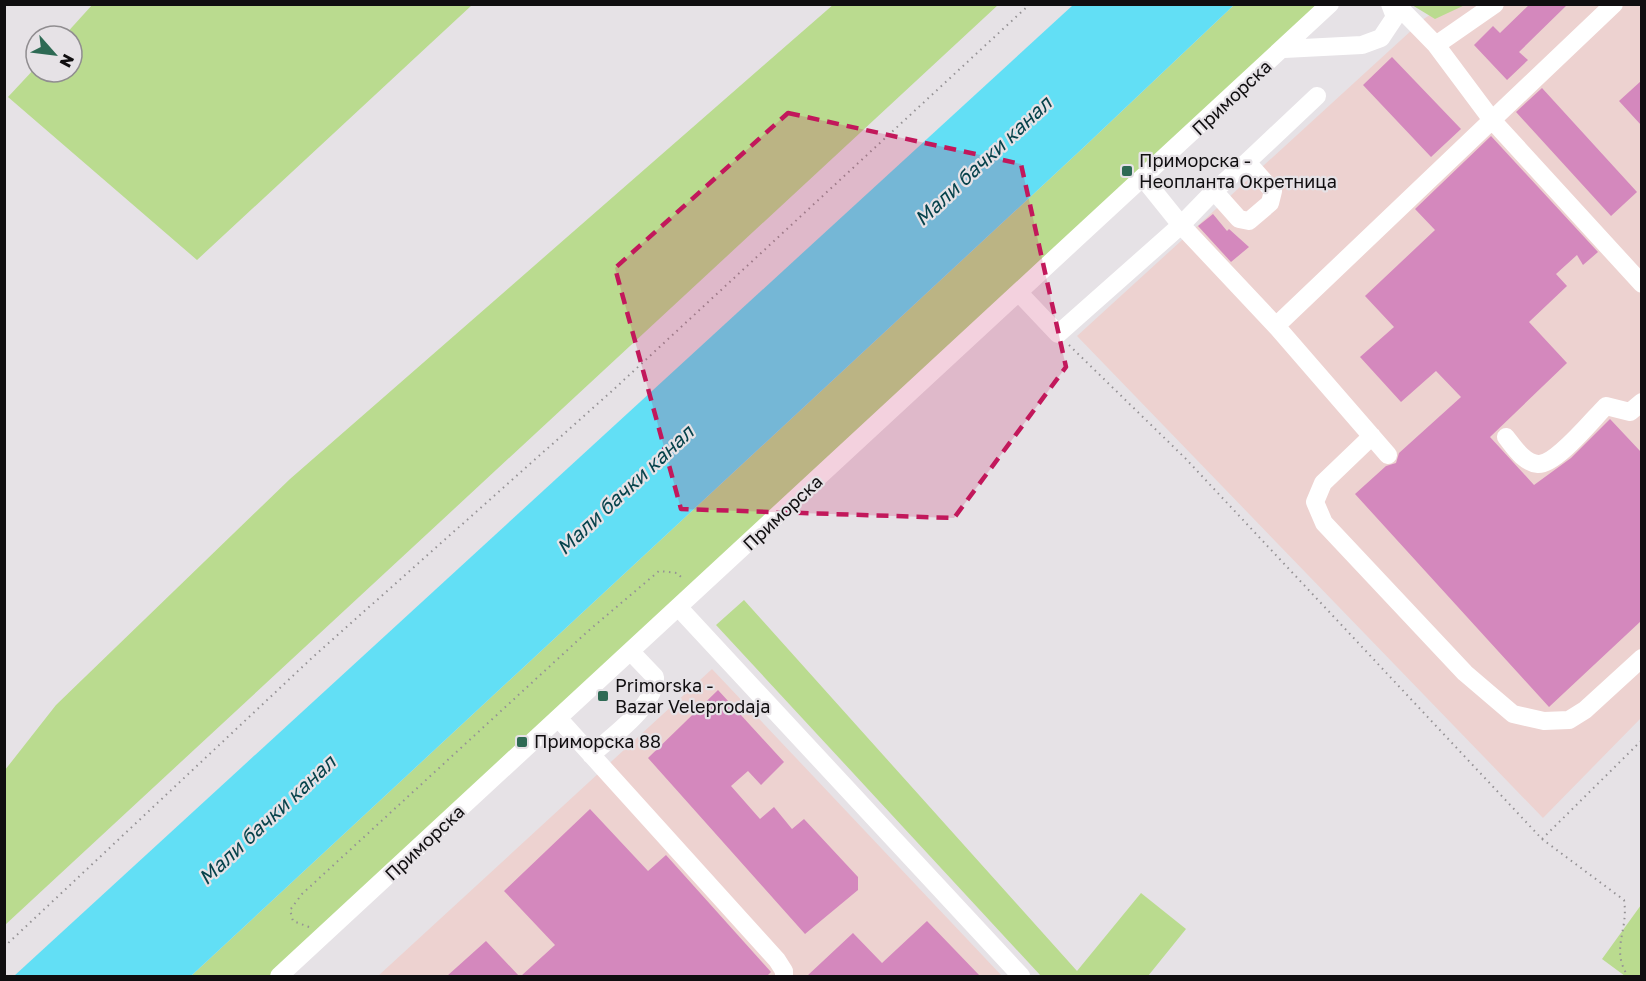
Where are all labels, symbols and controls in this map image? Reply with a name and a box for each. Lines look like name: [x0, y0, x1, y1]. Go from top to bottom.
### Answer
north arrow: [24, 24, 84, 84]
text: N: [56, 51, 79, 71]
street label: Приморска: [1187, 55, 1276, 140]
water label: Мали бачки канал: [909, 90, 1057, 230]
place label: Приморска - Неопланта Окретница: [1139, 149, 1337, 192]
marker: Приморска - Неопланта Окретница: [1120, 164, 1134, 178]
water label: Мали бачки канал: [551, 419, 699, 559]
street label: Приморска: [738, 470, 827, 555]
place label: Primorska - Bazar Veleprodaja: [615, 674, 770, 717]
marker: Primorska - Bazar Veleprodaja: [596, 689, 610, 703]
place label: Приморска 88: [534, 730, 661, 752]
marker: Приморска 88: [515, 735, 529, 749]
water label: Мали бачки канал: [193, 749, 341, 889]
street label: Приморска: [380, 800, 469, 885]

